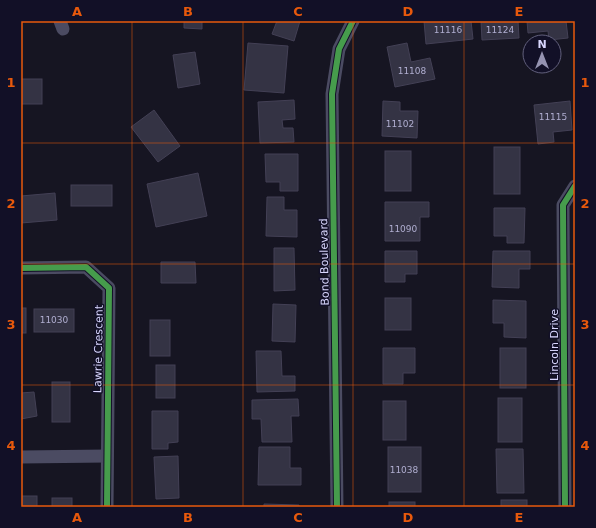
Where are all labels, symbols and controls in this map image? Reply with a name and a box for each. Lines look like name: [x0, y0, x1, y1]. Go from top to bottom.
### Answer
text: A: [72, 4, 82, 19]
text: B: [183, 4, 193, 19]
text: C: [293, 4, 303, 19]
text: D: [403, 4, 414, 19]
text: E: [515, 4, 523, 19]
house number: 11116: [434, 25, 463, 35]
house number: 11124: [486, 25, 515, 35]
north arrow: [522, 34, 562, 74]
text: N: [537, 38, 547, 51]
house number: 11108: [398, 66, 427, 76]
text: 1: [6, 75, 16, 90]
text: 1: [580, 75, 590, 90]
house number: 11115: [539, 112, 567, 122]
house number: 11102: [386, 119, 414, 129]
text: 2: [6, 196, 16, 211]
text: 2: [580, 196, 590, 211]
street label: Bond Boulevard: [317, 218, 332, 306]
house number: 11090: [389, 224, 418, 234]
street label: Lawrie Crescent: [91, 304, 106, 393]
street label: Lincoln Drive: [548, 309, 561, 381]
house number: 11030: [40, 315, 69, 325]
text: 3: [6, 317, 16, 332]
text: 3: [580, 317, 590, 332]
text: 4: [6, 438, 16, 453]
text: 4: [580, 438, 590, 453]
house number: 11038: [390, 465, 419, 475]
text: A: [72, 510, 82, 525]
text: B: [183, 510, 193, 525]
text: C: [293, 510, 303, 525]
text: D: [403, 510, 414, 525]
text: E: [515, 510, 523, 525]

